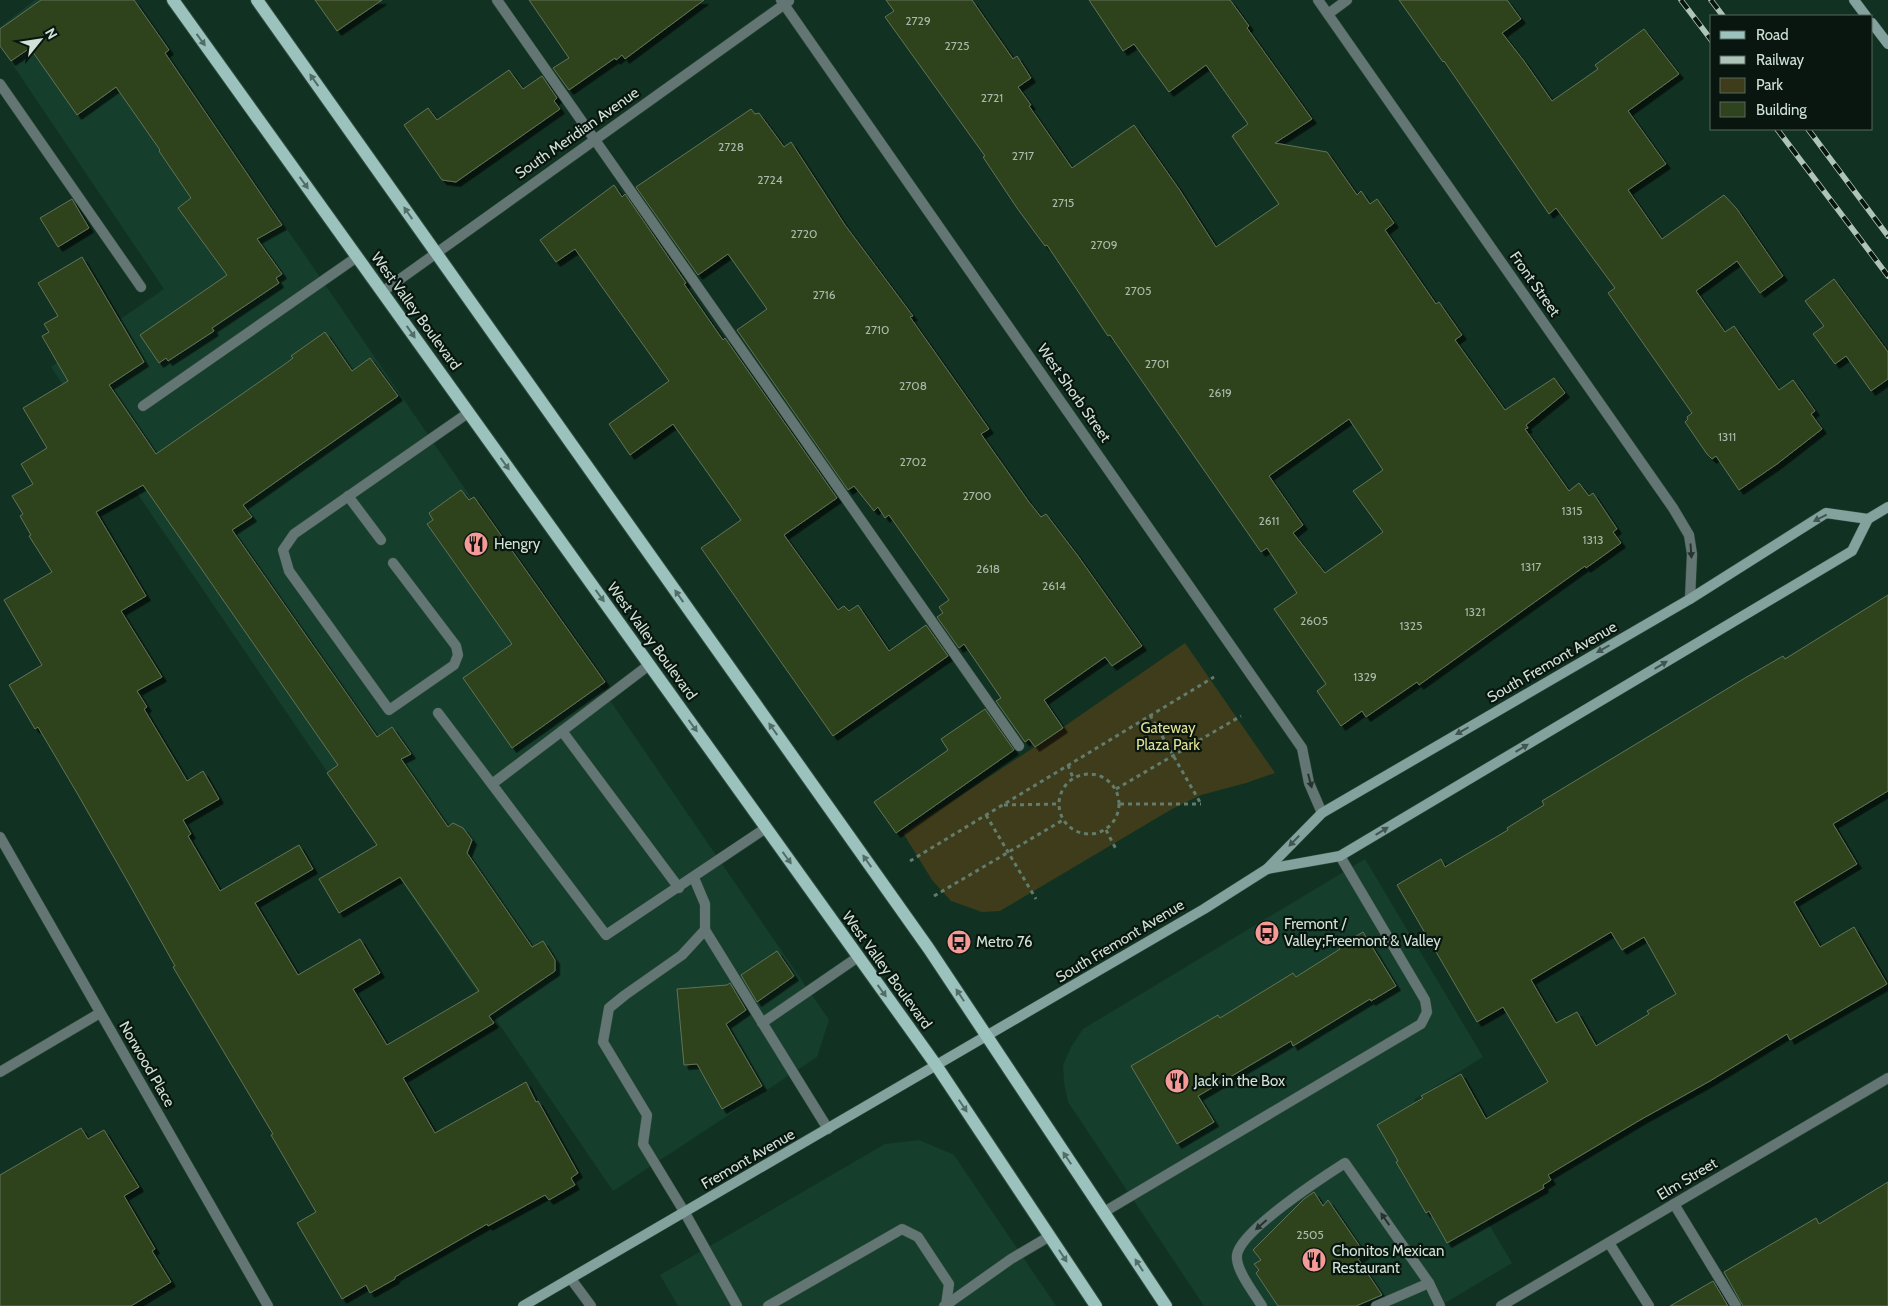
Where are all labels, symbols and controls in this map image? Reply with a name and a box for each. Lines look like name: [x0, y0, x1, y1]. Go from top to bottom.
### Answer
house number: 2729: [905, 13, 931, 28]
north arrow: [15, 15, 65, 65]
legend: [1710, 15, 1873, 130]
text: N: [41, 25, 62, 42]
text: Road: [1756, 26, 1789, 44]
one-way arrow: [196, 33, 207, 46]
house number: 2725: [944, 38, 970, 53]
text: Railway: [1756, 51, 1805, 69]
one-way arrow: [309, 73, 319, 87]
text: Park: [1756, 76, 1783, 94]
street label: South Meridian Avenue: [512, 83, 643, 183]
house number: 2721: [981, 90, 1003, 105]
text: Building: [1756, 101, 1807, 119]
house number: 2728: [718, 139, 744, 154]
house number: 2717: [1012, 148, 1034, 163]
house number: 2724: [757, 172, 783, 187]
one-way arrow: [299, 176, 309, 190]
house number: 2715: [1052, 195, 1074, 210]
one-way arrow: [403, 206, 413, 220]
house number: 2720: [791, 226, 818, 241]
house number: 2709: [1090, 237, 1118, 252]
street label: Front Street: [1506, 248, 1564, 320]
street label: West Valley Boulevard: [367, 249, 465, 373]
house number: 2705: [1124, 283, 1152, 298]
house number: 2716: [812, 287, 836, 302]
house number: 2710: [865, 322, 889, 337]
one-way arrow: [406, 325, 416, 339]
street label: West Shorb Street: [1033, 340, 1115, 446]
house number: 2701: [1145, 356, 1169, 371]
house number: 2708: [899, 378, 927, 393]
house number: 2619: [1208, 385, 1232, 400]
house number: 1311: [1718, 429, 1736, 444]
house number: 2702: [900, 454, 926, 469]
one-way arrow: [500, 457, 510, 471]
house number: 2700: [963, 488, 991, 503]
house number: 1315: [1562, 503, 1582, 518]
house number: 2611: [1259, 513, 1279, 528]
one-way arrow: [1813, 513, 1828, 522]
restaurant icon: Hengry: [463, 531, 489, 557]
house number: 1313: [1583, 532, 1603, 547]
place label: Hengry: [494, 535, 541, 553]
one-way arrow: [1687, 543, 1695, 559]
house number: 1317: [1521, 559, 1541, 574]
house number: 2618: [976, 561, 1000, 576]
house number: 2614: [1042, 578, 1066, 593]
street label: West Valley Boulevard: [603, 579, 701, 703]
one-way arrow: [595, 589, 605, 603]
one-way arrow: [674, 589, 684, 603]
house number: 1321: [1465, 604, 1485, 619]
house number: 2605: [1300, 613, 1328, 628]
street label: South Fremont Avenue: [1484, 617, 1620, 706]
house number: 1325: [1399, 618, 1423, 633]
one-way arrow: [1596, 645, 1609, 654]
one-way arrow: [1655, 661, 1668, 670]
house number: 1329: [1353, 669, 1377, 684]
one-way arrow: [688, 719, 698, 733]
park label: Gateway Plaza Park: [1136, 719, 1200, 754]
one-way arrow: [768, 722, 778, 735]
one-way arrow: [1456, 727, 1469, 736]
one-way arrow: [1515, 744, 1528, 753]
one-way arrow: [1306, 773, 1314, 789]
one-way arrow: [1375, 827, 1388, 836]
one-way arrow: [1288, 835, 1300, 847]
one-way arrow: [782, 852, 792, 865]
one-way arrow: [862, 854, 872, 868]
street label: South Fremont Avenue: [1053, 895, 1188, 986]
street label: West Valley Boulevard: [838, 908, 936, 1032]
place label: Fremont / Valley;Freemont & Valley: [1284, 915, 1441, 950]
bus stop icon: Fremont / Valley;Freemont & Valley: [1254, 920, 1280, 946]
bus stop icon: Metro 76: [946, 929, 972, 955]
place label: Metro 76: [976, 933, 1033, 951]
one-way arrow: [877, 984, 887, 997]
one-way arrow: [955, 988, 964, 1002]
street label: Norwood Place: [115, 1018, 179, 1110]
restaurant icon: Jack in the Box: [1164, 1068, 1190, 1094]
place label: Jack in the Box: [1193, 1072, 1285, 1090]
one-way arrow: [958, 1099, 968, 1113]
street label: Fremont Avenue: [698, 1125, 798, 1193]
one-way arrow: [1062, 1151, 1072, 1164]
street label: Elm Street: [1654, 1154, 1720, 1204]
one-way arrow: [1380, 1213, 1390, 1226]
one-way arrow: [1255, 1220, 1268, 1231]
house number: 2505: [1296, 1227, 1324, 1242]
place label: Chonitos Mexican Restaurant: [1332, 1242, 1444, 1277]
restaurant icon: Chonitos Mexican Restaurant: [1301, 1247, 1327, 1273]
one-way arrow: [1058, 1249, 1067, 1262]
one-way arrow: [1134, 1259, 1144, 1272]

